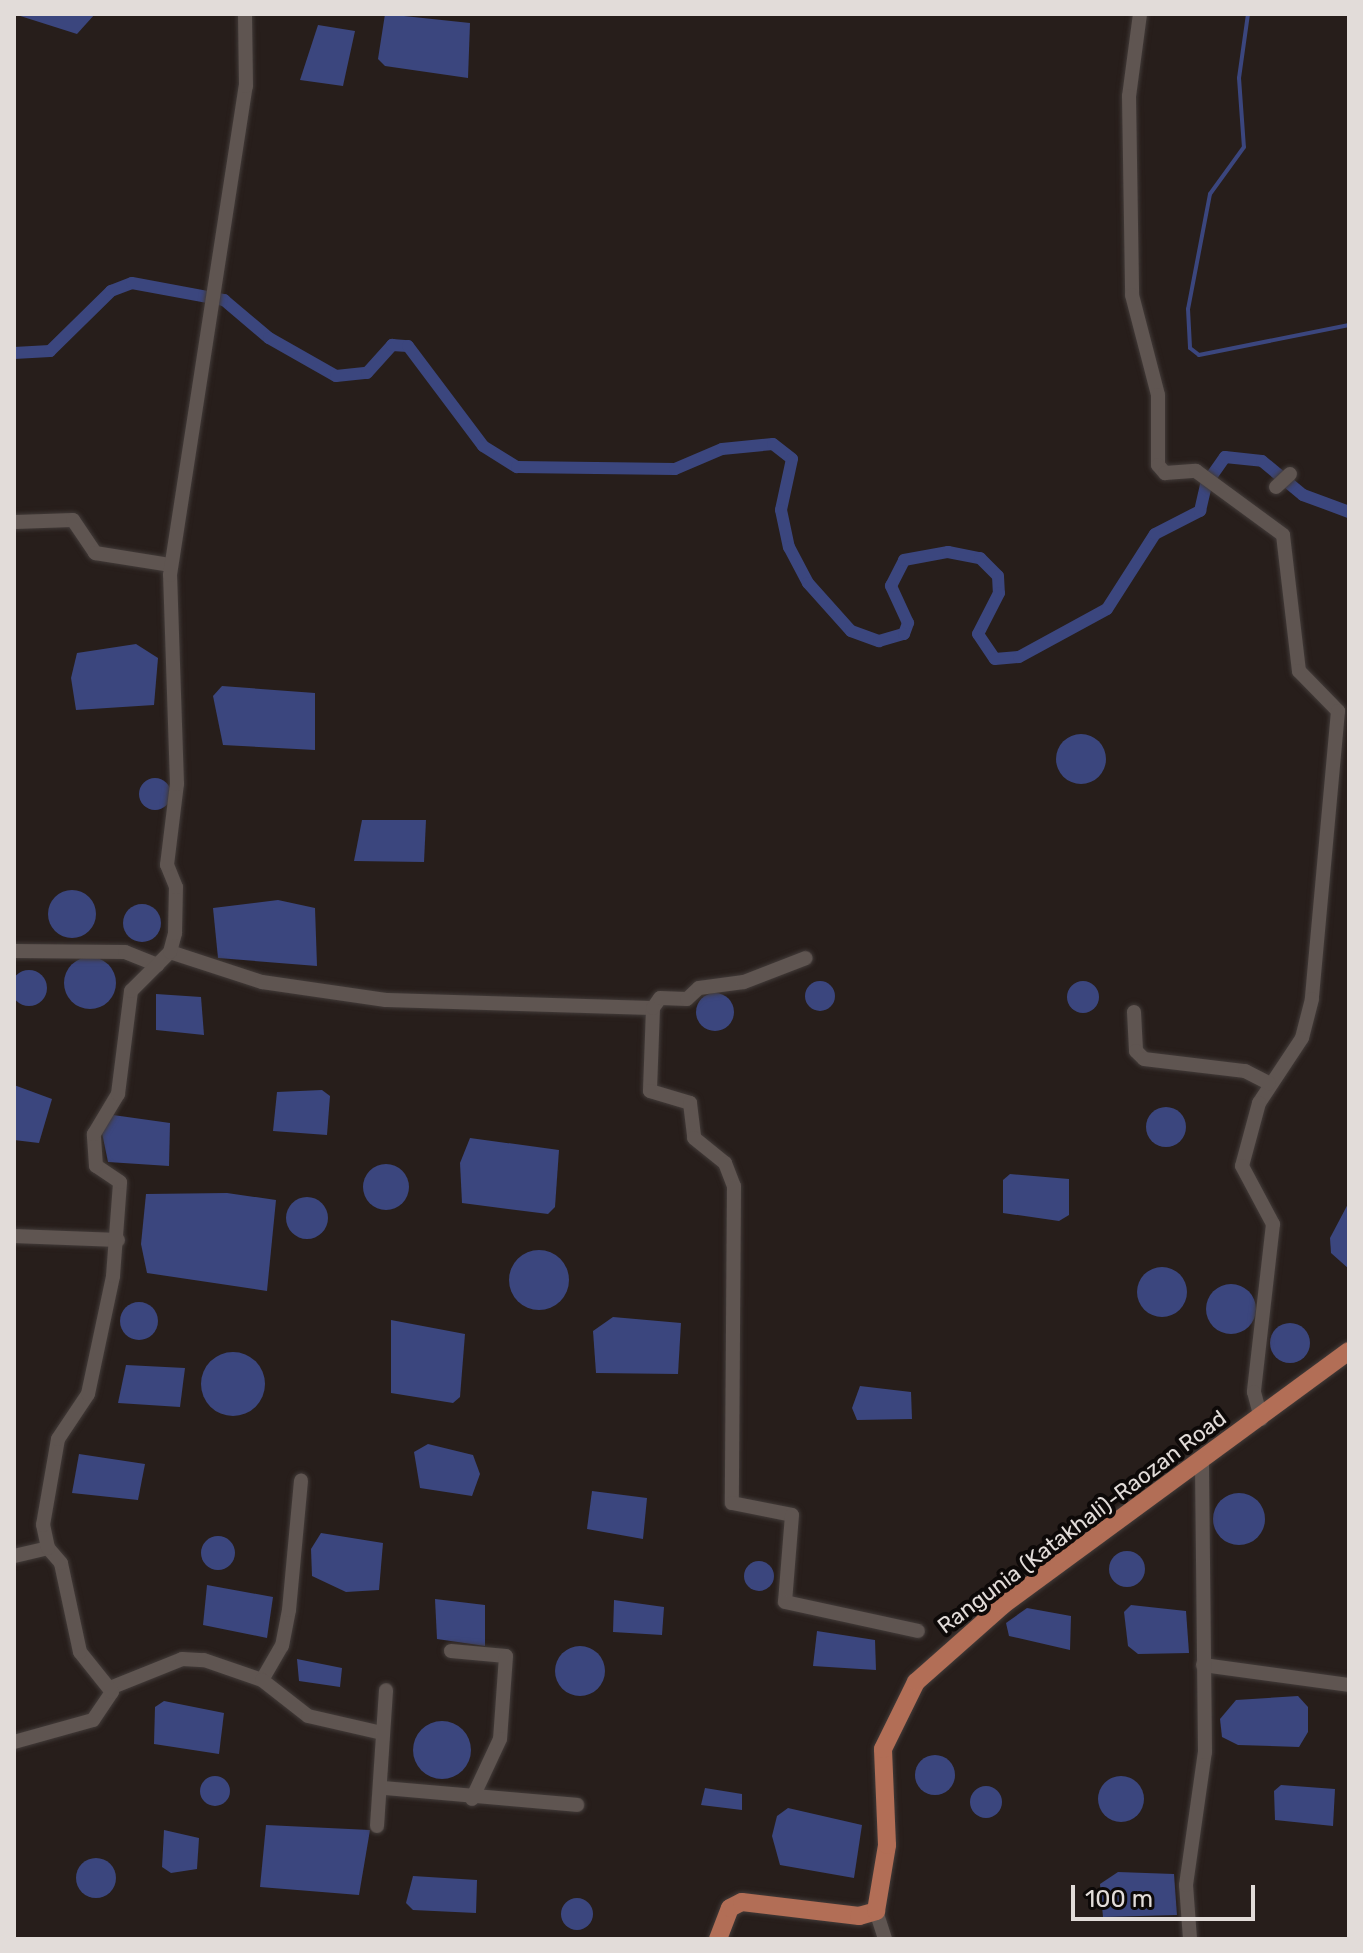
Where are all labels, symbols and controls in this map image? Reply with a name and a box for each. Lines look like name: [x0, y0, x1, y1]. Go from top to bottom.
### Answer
street label: Rangunia (Katakhali)-Raozan Road: [932, 1405, 1232, 1639]
scale bar: [1075, 1869, 1259, 1919]
text: 100 m: [1085, 1885, 1153, 1913]

